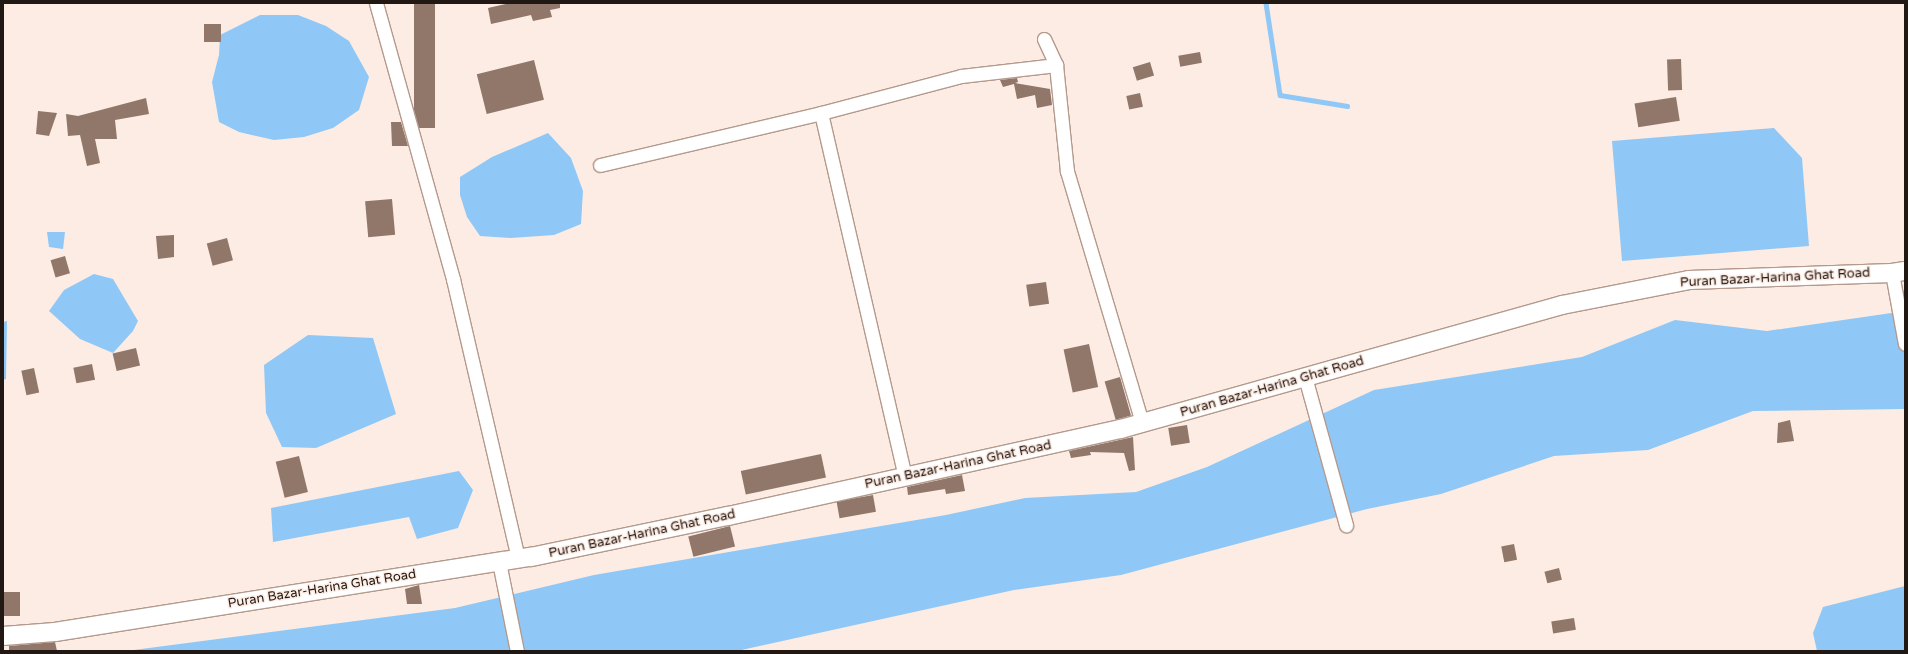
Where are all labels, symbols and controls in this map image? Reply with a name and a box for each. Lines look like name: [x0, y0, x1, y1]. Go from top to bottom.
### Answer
street label: Puran Bazar-Harina Ghat Road: [1680, 265, 1870, 291]
street label: Puran Bazar-Harina Ghat Road: [1178, 353, 1366, 421]
street label: Puran Bazar-Harina Ghat Road: [863, 438, 1053, 492]
street label: Puran Bazar-Harina Ghat Road: [547, 507, 737, 561]
street label: Puran Bazar-Harina Ghat Road: [227, 566, 417, 612]

